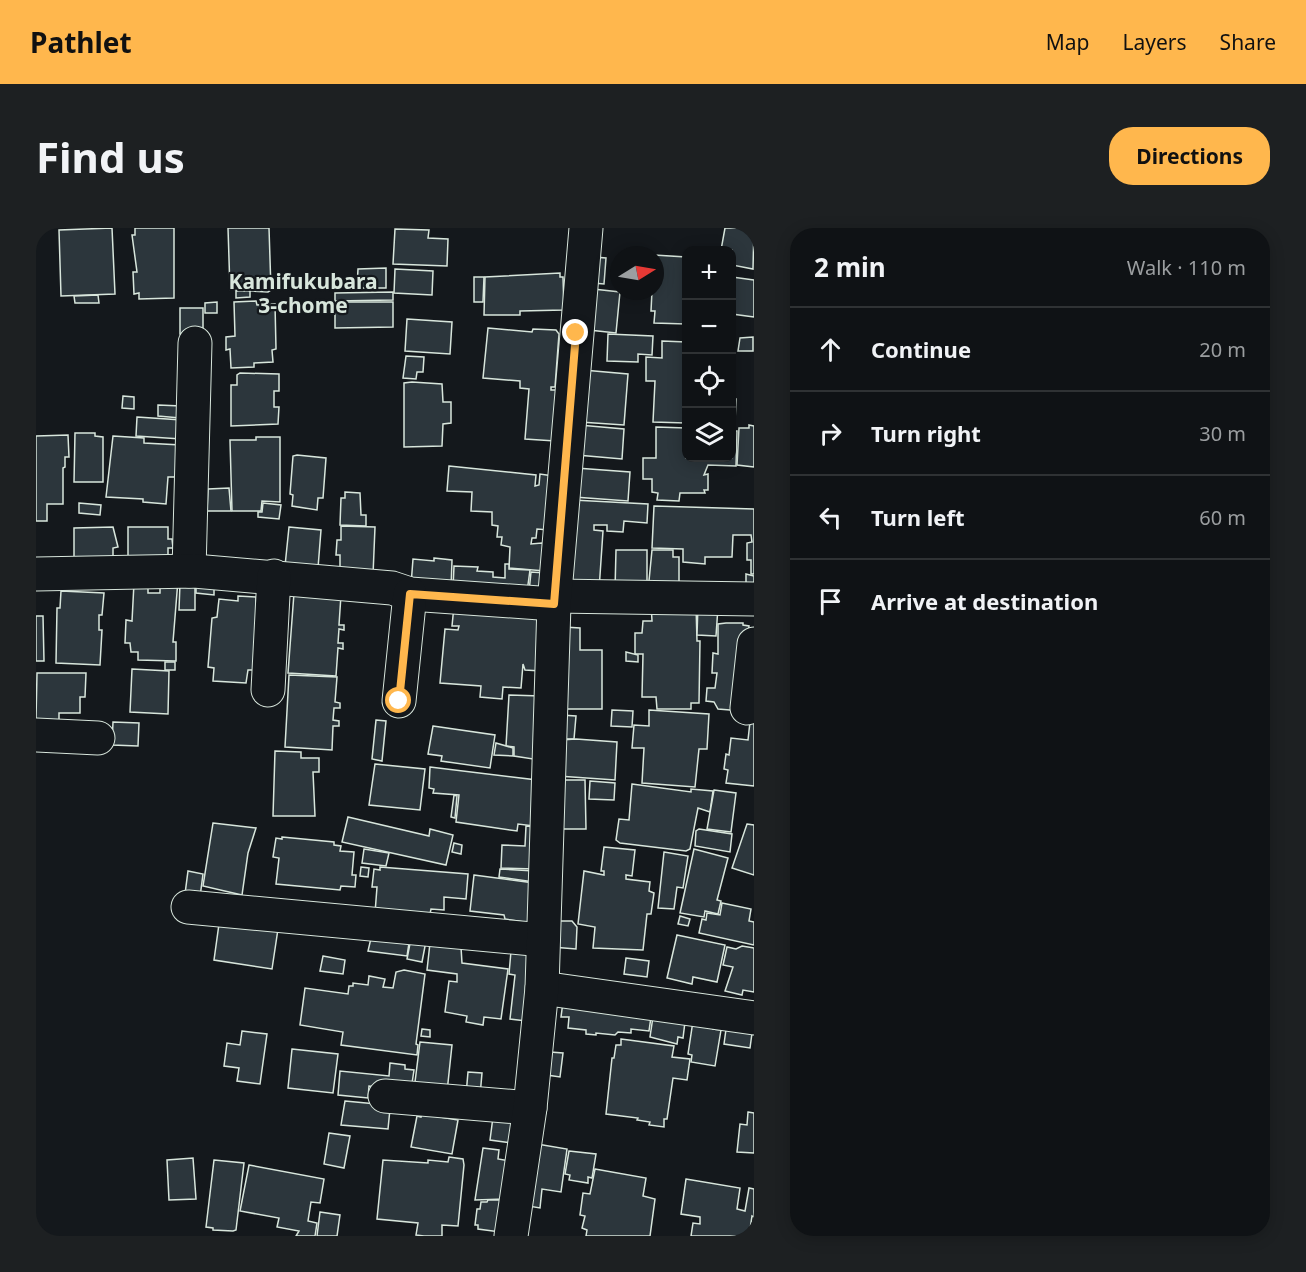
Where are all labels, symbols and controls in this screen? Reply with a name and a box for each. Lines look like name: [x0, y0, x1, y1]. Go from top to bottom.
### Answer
text: Pathlet: [30, 23, 132, 61]
text: Map: [1046, 28, 1090, 56]
text: Layers: [1123, 28, 1187, 56]
text: Share: [1220, 28, 1276, 56]
button: Directions: [1109, 127, 1270, 185]
text: Find us: [36, 128, 185, 185]
north arrow: [610, 246, 664, 300]
map controls: [682, 246, 736, 462]
button: +: [682, 246, 736, 300]
text: 2 min: [814, 249, 886, 285]
text: Walk · 110 m: [1127, 254, 1246, 281]
district label: Kamifukubara 3-chome: [228, 267, 378, 319]
button: −: [682, 300, 736, 354]
route end: [562, 319, 588, 345]
icon: ahead: [814, 333, 847, 366]
text: Continue: [871, 334, 971, 364]
text: 20 m: [1199, 336, 1246, 363]
button: locate: [682, 354, 736, 408]
button: layers: [682, 408, 736, 462]
icon: right: [814, 417, 847, 450]
text: Turn right: [871, 418, 981, 448]
text: 30 m: [1199, 420, 1246, 447]
icon: left: [814, 501, 847, 534]
text: Turn left: [871, 502, 965, 532]
text: 60 m: [1199, 504, 1246, 531]
icon: arrive: [814, 585, 847, 618]
text: Arrive at destination: [871, 586, 1098, 616]
route start: [385, 687, 411, 713]

